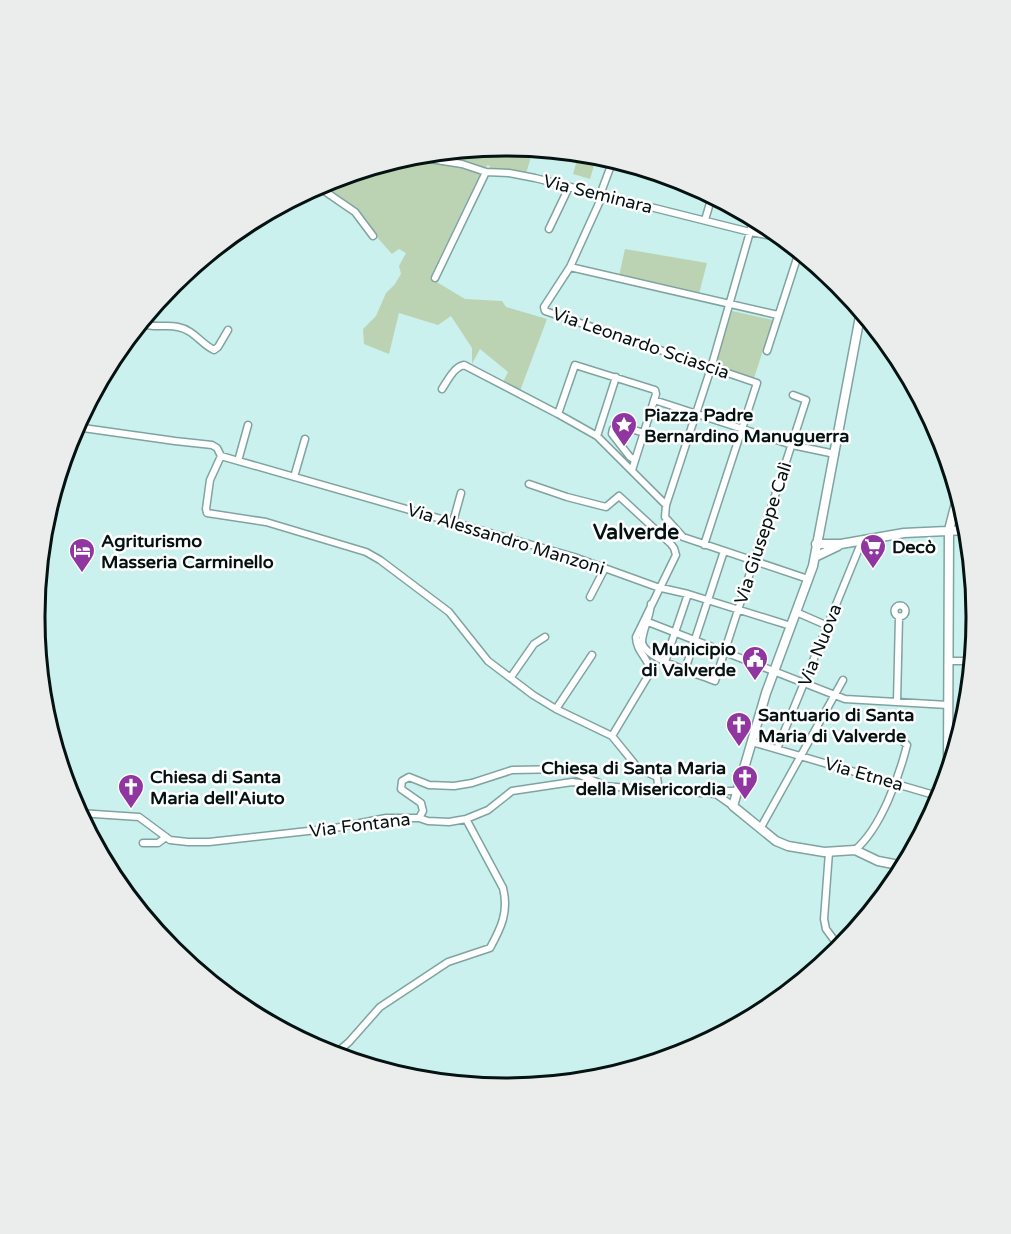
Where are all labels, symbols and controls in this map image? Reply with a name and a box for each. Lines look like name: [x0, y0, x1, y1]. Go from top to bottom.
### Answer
street label: Via Seminara: [541, 170, 655, 218]
street label: Via Leonardo Sciascia: [550, 302, 732, 384]
place label: Piazza Padre Bernardino Manuguerra: [644, 404, 849, 447]
place icon: Piazza Padre Bernardino Manuguerra: [609, 410, 639, 448]
street label: Via Giuseppe Calì: [730, 459, 796, 607]
street label: Via Alessandro Manzoni: [405, 498, 607, 580]
district label: Valverde: [593, 520, 679, 545]
place label: Agriturismo Masseria Carminello: [101, 530, 274, 573]
supermarket icon: Decò: [858, 532, 888, 570]
hotel icon: Agriturismo Masseria Carminello: [67, 536, 97, 574]
place label: Decò: [892, 536, 936, 558]
street label: Via Nuova: [793, 600, 847, 690]
place label: Municipio di Valverde: [642, 638, 736, 681]
public building icon: Municipio di Valverde: [740, 644, 770, 682]
place label: Santuario di Santa Maria di Valverde: [758, 704, 914, 747]
church icon: Santuario di Santa Maria di Valverde: [724, 710, 754, 748]
street label: Via Etnea: [822, 752, 906, 796]
place label: Chiesa di Santa Maria della Misericordia: [541, 757, 726, 800]
church icon: Chiesa di Santa Maria della Misericordia: [730, 763, 760, 801]
place label: Chiesa di Santa Maria dell'Aiuto: [150, 766, 285, 809]
church icon: Chiesa di Santa Maria dell'Aiuto: [116, 772, 146, 810]
street label: Via Fontana: [308, 808, 412, 842]

